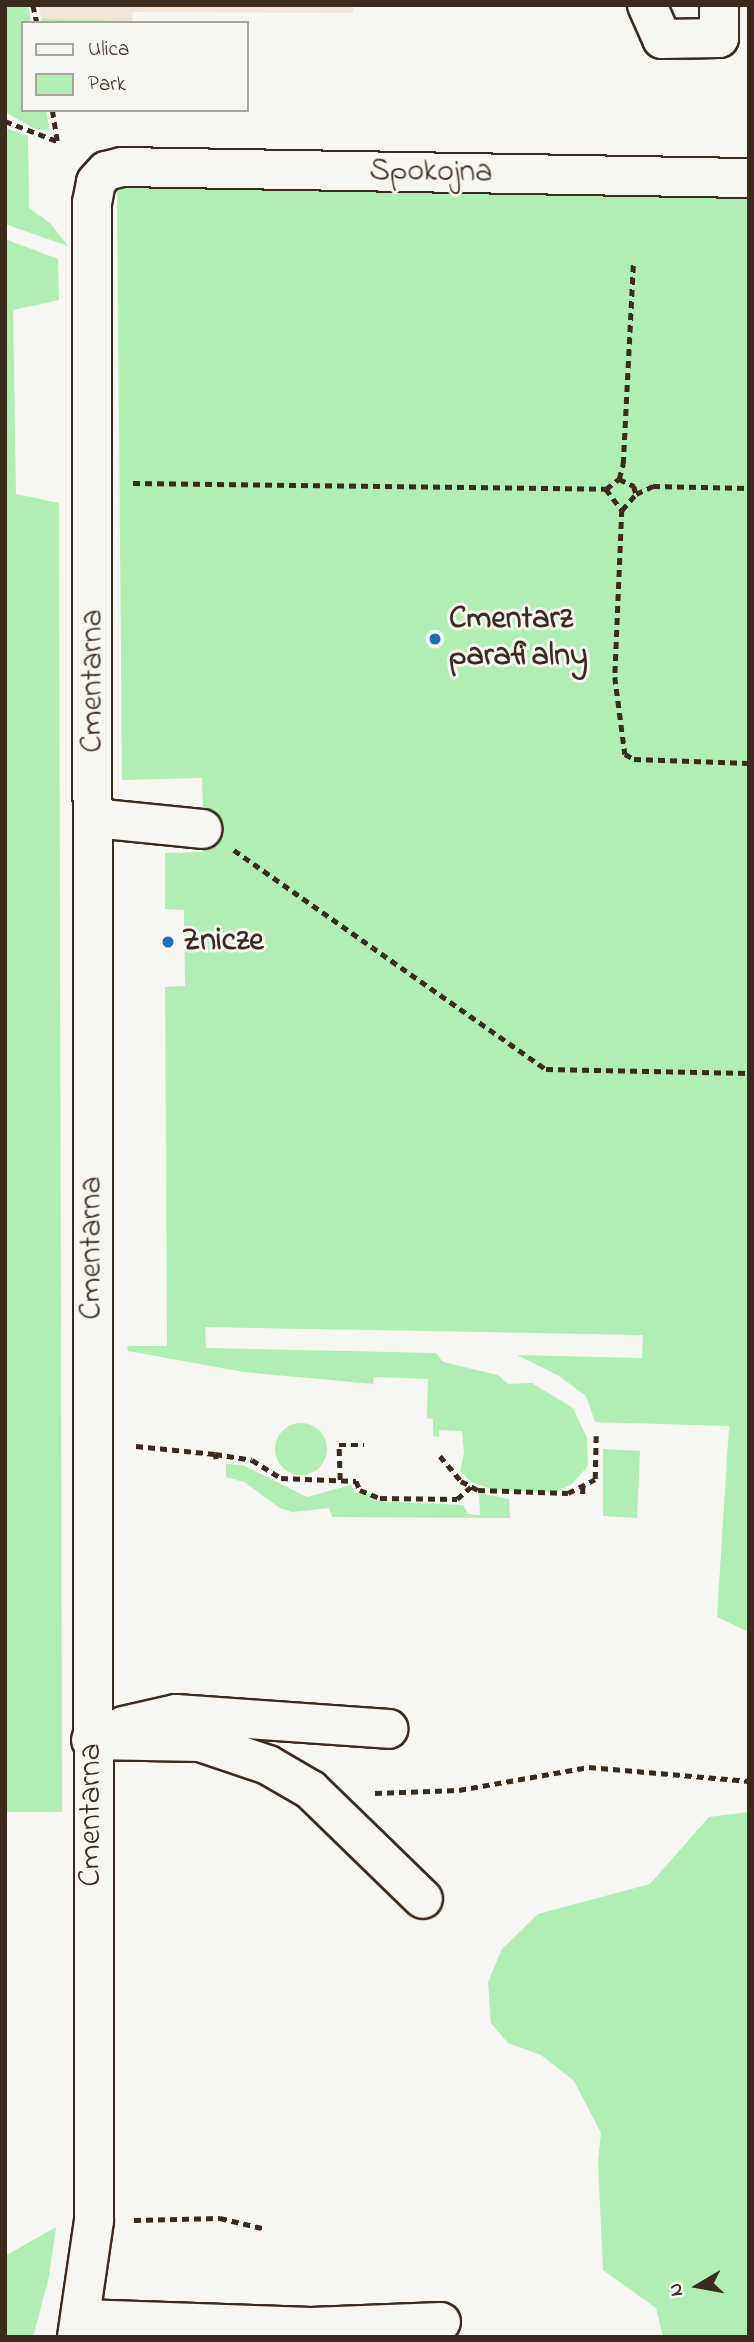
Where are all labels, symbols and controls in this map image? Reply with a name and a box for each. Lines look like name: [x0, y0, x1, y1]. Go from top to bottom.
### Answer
legend: [21, 21, 248, 112]
text: Ulica: [88, 35, 129, 65]
text: Park: [88, 70, 126, 100]
street label: Spokojna: [369, 153, 493, 193]
place label: Cmentarz parafialny: [449, 602, 588, 677]
street label: Cmentarna: [75, 609, 113, 753]
marker: Cmentarz parafialny: [427, 631, 443, 647]
place label: Znicze: [182, 923, 264, 961]
marker: Znicze: [160, 934, 176, 950]
street label: Cmentarna: [74, 1176, 112, 1320]
street label: Cmentarna: [73, 1743, 111, 1887]
north arrow: [663, 2251, 733, 2321]
text: N: [662, 2281, 691, 2298]

